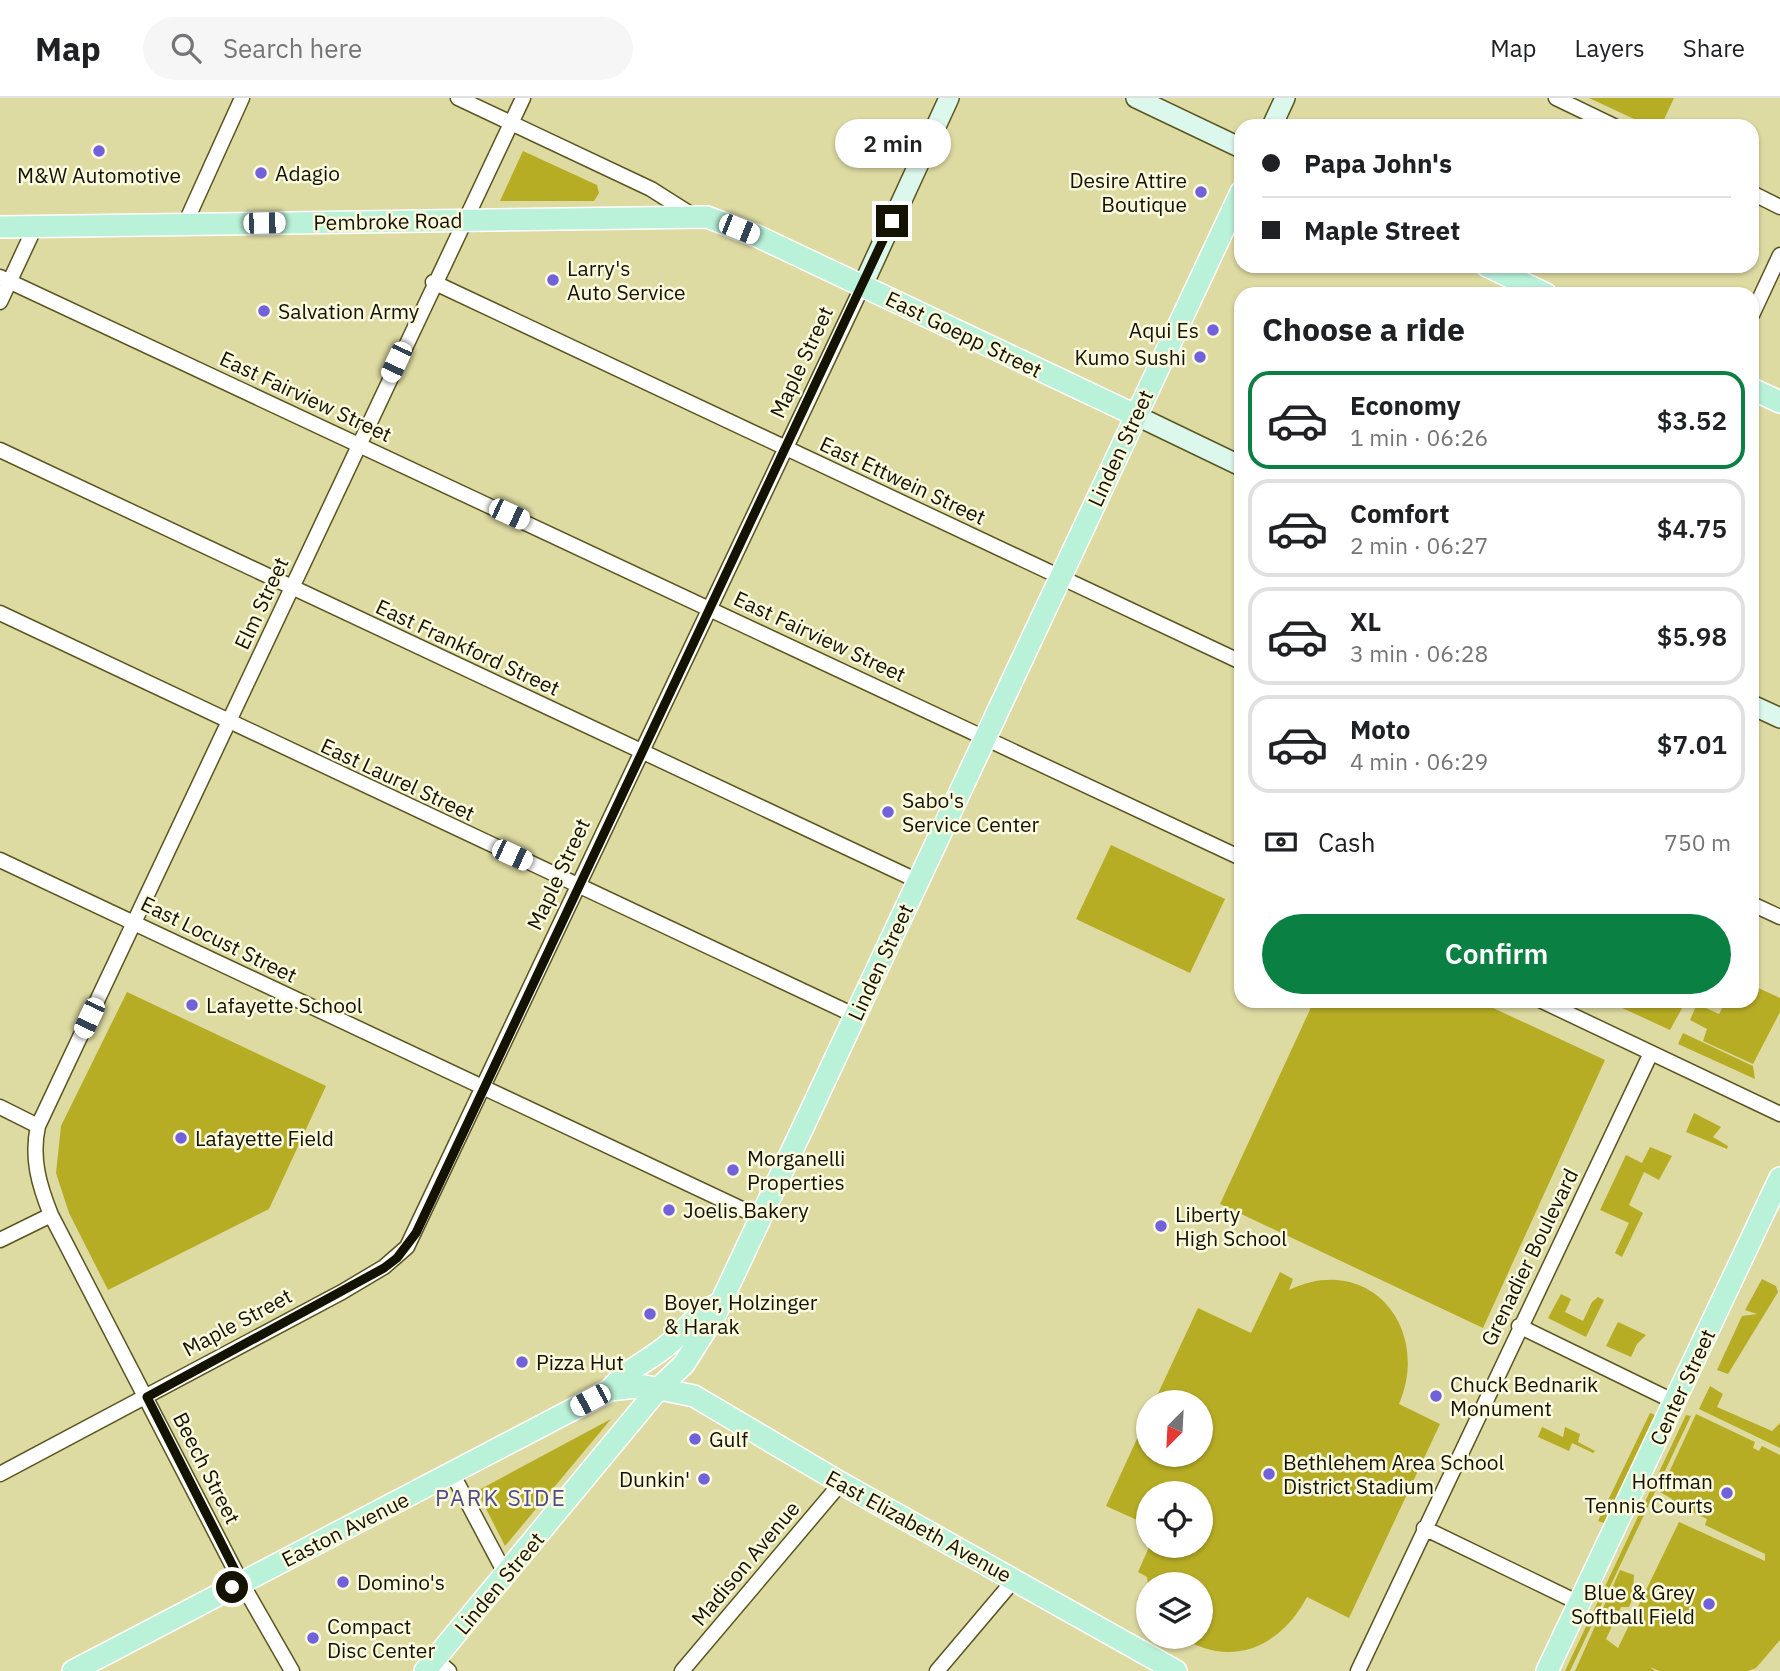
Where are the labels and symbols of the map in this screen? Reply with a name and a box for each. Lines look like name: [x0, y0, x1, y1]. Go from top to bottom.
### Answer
callout: 2 min: [834, 120, 950, 169]
marker: M&W Automotive: [91, 143, 107, 159]
place label: Adagio: [275, 159, 340, 187]
place label: M&W Automotive: [17, 161, 181, 189]
marker: Adagio: [253, 165, 269, 181]
place label: Desire Attire Boutique: [1070, 166, 1187, 218]
marker: Desire Attire Boutique: [1193, 184, 1209, 200]
route end: [876, 205, 908, 237]
street label: Pembroke Road: [313, 206, 463, 236]
car: [716, 211, 763, 247]
car: [243, 212, 286, 234]
place label: Larry's Auto Service: [567, 254, 686, 306]
marker: Larry's Auto Service: [545, 272, 561, 288]
street label: East Goepp Street: [881, 284, 1047, 384]
place label: Salvation Army: [278, 297, 420, 325]
street label: Maple Street: [763, 302, 839, 422]
marker: Salvation Army: [256, 303, 272, 319]
place label: Aqui Es: [1129, 316, 1199, 344]
marker: Aqui Es: [1205, 322, 1221, 338]
car: [378, 339, 415, 385]
place label: Kumo Sushi: [1074, 343, 1186, 371]
street label: East Fairview Street: [215, 344, 397, 448]
marker: Kumo Sushi: [1192, 349, 1208, 365]
street label: Linden Street: [1081, 385, 1159, 511]
street label: East Ettwein Street: [816, 429, 990, 531]
car: [486, 496, 533, 532]
street label: Elm Street: [227, 552, 295, 654]
street label: East Fairview Street: [729, 584, 911, 688]
street label: East Frankford Street: [372, 592, 564, 702]
street label: East Laurel Street: [316, 731, 480, 827]
place label: Sabo's Service Center: [902, 786, 1039, 838]
marker: Sabo's Service Center: [880, 804, 896, 820]
street label: Maple Street: [520, 814, 596, 934]
car: [489, 837, 536, 873]
street label: East Locust Street: [136, 889, 302, 989]
street label: Linden Street: [841, 899, 919, 1025]
place label: Lafayette School: [206, 991, 363, 1019]
car: [71, 995, 108, 1041]
marker: Lafayette School: [184, 997, 200, 1013]
place label: Lafayette Field: [195, 1124, 334, 1152]
marker: Lafayette Field: [173, 1130, 189, 1146]
place label: Morganelli Properties: [747, 1144, 845, 1196]
marker: Morganelli Properties: [725, 1162, 741, 1178]
street label: Grenadier Boulevard: [1474, 1164, 1584, 1350]
place label: Joelis Bakery: [683, 1196, 809, 1224]
place label: Liberty High School: [1175, 1200, 1287, 1252]
marker: Joelis Bakery: [661, 1202, 677, 1218]
marker: Liberty High School: [1153, 1218, 1169, 1234]
street label: Maple Street: [177, 1281, 297, 1363]
place label: Boyer, Holzinger & Harak: [664, 1288, 818, 1340]
marker: Boyer, Holzinger & Harak: [642, 1306, 658, 1322]
street label: Center Street: [1643, 1324, 1721, 1450]
place label: Pizza Hut: [536, 1348, 624, 1376]
marker: Pizza Hut: [514, 1354, 530, 1370]
place label: Chuck Bednarik Monument: [1450, 1370, 1598, 1422]
car: [567, 1381, 614, 1419]
marker: Chuck Bednarik Monument: [1428, 1388, 1444, 1404]
north arrow: [1136, 1390, 1213, 1466]
street label: Beech Street: [167, 1407, 247, 1529]
place label: Gulf: [709, 1425, 748, 1453]
marker: Gulf: [687, 1431, 703, 1447]
place label: Bethlehem Area School District Stadium: [1283, 1448, 1505, 1500]
street label: East Elizabeth Avenue: [821, 1463, 1017, 1589]
place label: Dunkin': [619, 1465, 690, 1493]
marker: Bethlehem Area School District Stadium: [1261, 1466, 1277, 1482]
place label: Hoffman Tennis Courts: [1584, 1467, 1713, 1519]
marker: Dunkin': [696, 1471, 712, 1487]
district label: PARK SIDE: [435, 1482, 567, 1512]
street label: Easton Avenue: [276, 1485, 414, 1573]
marker: Hoffman Tennis Courts: [1719, 1485, 1735, 1501]
street label: Madison Avenue: [685, 1495, 805, 1631]
street label: Linden Street: [448, 1526, 550, 1640]
place label: Domino's: [357, 1568, 445, 1596]
route start: [216, 1571, 248, 1603]
marker: Domino's: [335, 1574, 351, 1590]
place label: Blue & Grey Softball Field: [1571, 1578, 1696, 1630]
marker: Blue & Grey Softball Field: [1701, 1596, 1717, 1612]
place label: Compact Disc Center: [327, 1612, 435, 1664]
marker: Compact Disc Center: [305, 1630, 321, 1646]

